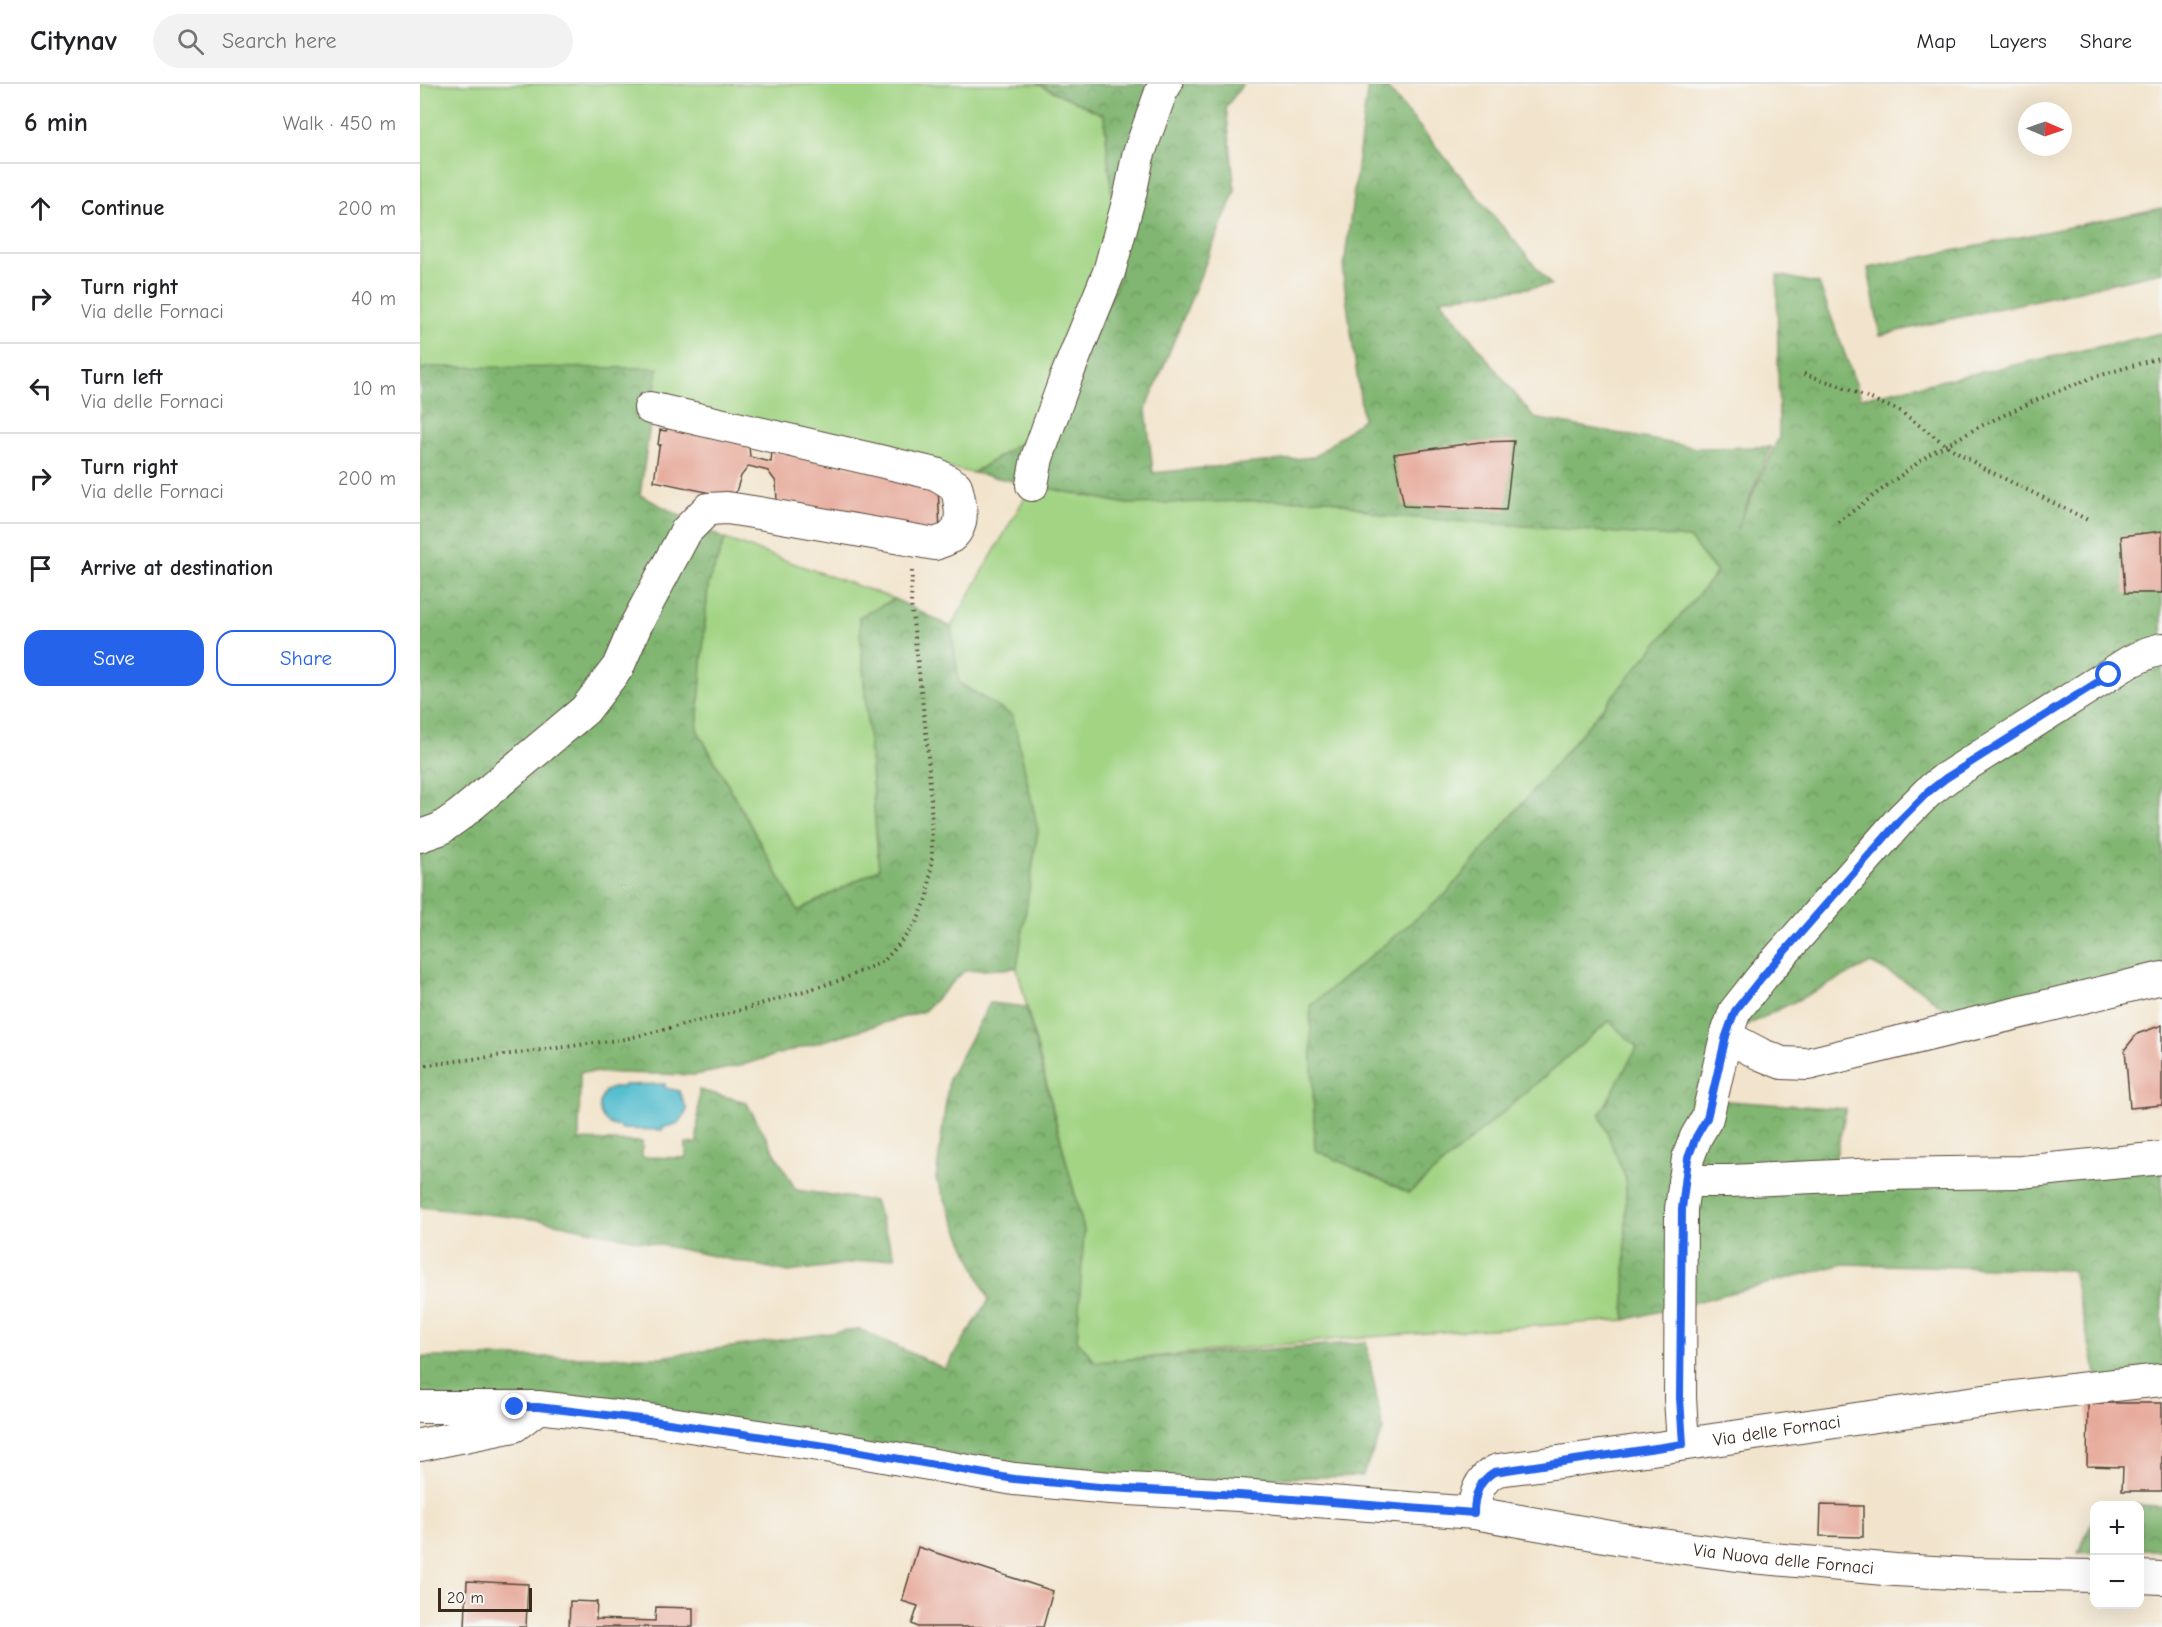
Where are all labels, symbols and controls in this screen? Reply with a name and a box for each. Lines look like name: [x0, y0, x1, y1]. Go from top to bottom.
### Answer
search box: [153, 14, 573, 68]
text: Citynav: [30, 25, 117, 57]
icon: search: [174, 25, 207, 58]
text: Search here: [222, 28, 336, 54]
text: Map: [1917, 29, 1956, 53]
text: Layers: [1989, 29, 2047, 53]
text: Share: [2080, 29, 2132, 53]
north arrow: [2018, 102, 2072, 156]
text: 6 min: [24, 108, 88, 138]
text: Walk · 450 m: [283, 112, 396, 135]
icon: ahead: [24, 192, 57, 225]
text: Continue: [81, 195, 164, 221]
text: 200 m: [338, 197, 396, 220]
text: Turn right: [81, 274, 178, 300]
icon: right: [24, 282, 57, 315]
text: 40 m: [351, 287, 396, 310]
text: Via delle Fornaci: [81, 300, 224, 323]
text: Turn left: [81, 364, 163, 390]
icon: left: [24, 372, 57, 405]
text: 10 m: [353, 377, 396, 400]
text: Via delle Fornaci: [81, 390, 224, 413]
text: Turn right: [81, 454, 178, 480]
icon: right: [24, 462, 57, 495]
text: 200 m: [338, 467, 396, 490]
text: Via delle Fornaci: [81, 480, 224, 503]
icon: arrive: [24, 552, 57, 585]
text: Arrive at destination: [81, 555, 273, 581]
button: Save: [24, 630, 204, 686]
button: Share: [216, 630, 396, 686]
route start: [2095, 661, 2121, 687]
route end: [501, 1393, 527, 1419]
street label: Via delle Fornaci: [1712, 1411, 1842, 1450]
map controls: [2090, 1501, 2144, 1609]
button: +: [2090, 1501, 2144, 1555]
street label: Via Nuova delle Fornaci: [1692, 1539, 1875, 1579]
button: −: [2090, 1555, 2144, 1609]
scale bar: [438, 1585, 532, 1612]
text: 20 m: [447, 1589, 484, 1607]

